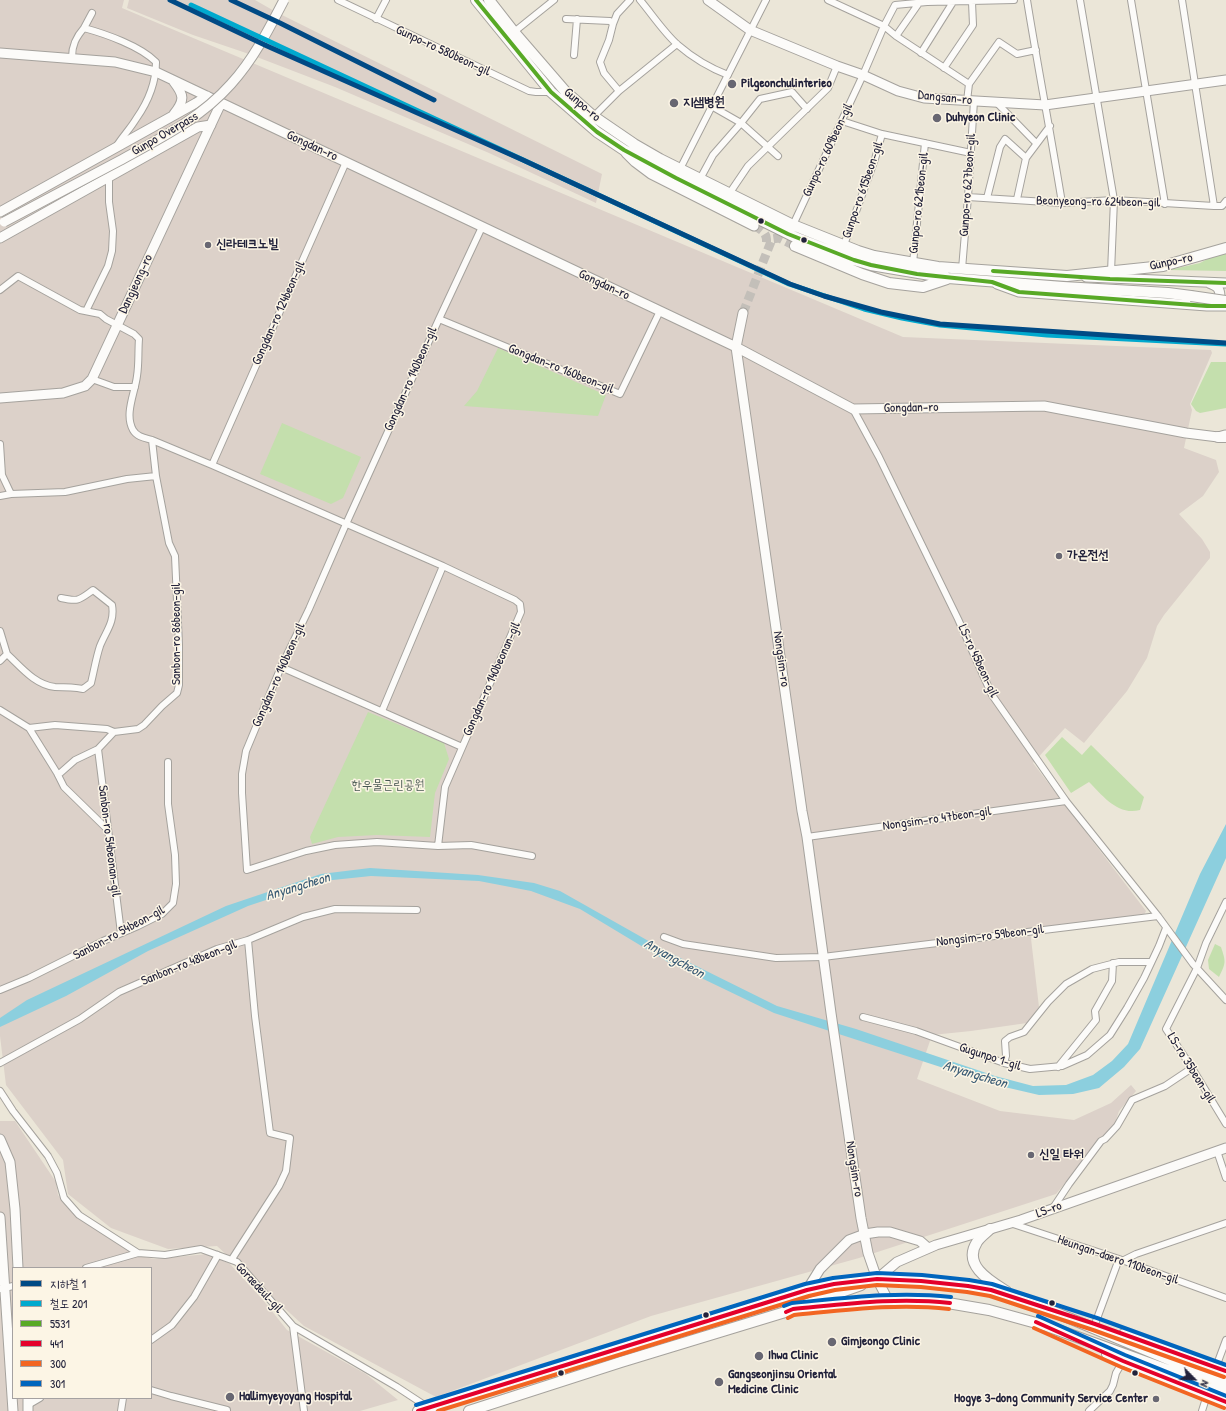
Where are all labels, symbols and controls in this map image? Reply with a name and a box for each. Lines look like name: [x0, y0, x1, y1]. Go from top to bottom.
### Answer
street label: Gunpo-ro 580beon-gil: [393, 22, 493, 80]
place label: Pilgeonchulinterieo: [741, 76, 832, 92]
marker: Pilgeonchulinterieo: [726, 78, 738, 90]
street label: Gunpo-ro: [560, 85, 604, 125]
street label: Dangsan-ro: [917, 87, 973, 109]
place label: 지샘병원: [683, 95, 725, 111]
marker: 지샘병원: [668, 97, 680, 109]
street label: Gunpo-ro 609beon-gil: [799, 101, 857, 199]
street label: Gunpo Overpass: [129, 109, 201, 159]
place label: Duhyeon Clinic: [946, 110, 1015, 126]
marker: Duhyeon Clinic: [931, 112, 943, 124]
street label: Gongdan-ro: [284, 127, 340, 165]
street label: Gunpo-ro 627beon-gil: [957, 133, 979, 237]
street label: Gunpo-ro 615beon-gil: [839, 140, 887, 240]
street label: Gunpo-ro 621beon-gil: [906, 152, 932, 254]
street label: Beonyeong-ro 624beon-gil: [1036, 193, 1160, 211]
unlabelled marker: [756, 216, 766, 226]
unlabelled marker: [799, 235, 809, 245]
place label: 신라테크노빌: [216, 237, 279, 253]
marker: 신라테크노빌: [203, 240, 213, 250]
street label: Gunpo-ro: [1148, 250, 1194, 274]
street label: Dangjeong-ro: [116, 252, 156, 316]
street label: Gongdan-ro 124beon-gil: [249, 258, 309, 368]
street label: Gongdan-ro: [576, 266, 632, 304]
street label: Gongdan-ro 140beon-gil: [381, 325, 441, 433]
street label: Gongdan-ro 160beon-gil: [506, 341, 616, 397]
street label: Gongdan-ro: [884, 400, 938, 416]
place label: 가온전선: [1067, 548, 1109, 564]
marker: 가온전선: [1054, 551, 1064, 561]
street label: Sanbon-ro 86beon-gil: [169, 583, 185, 685]
street label: Gongdan-ro 140beonan-gil: [460, 620, 524, 738]
street label: Gongdan-ro 140beon-gil: [249, 621, 309, 729]
street label: LS-ro 45beon-gil: [954, 622, 1002, 700]
street label: Nongsim-ro: [769, 630, 793, 688]
park label: 한우물근린공원: [351, 778, 425, 794]
street label: Sanbon-ro 54beonan-gil: [94, 784, 124, 898]
street label: Nongsim-ro 47beon-gil: [882, 804, 992, 834]
water label: Anyangcheon: [264, 869, 332, 905]
street label: Sanbon-ro 54beon-gil: [71, 902, 167, 964]
street label: Nongsim-ro 59beon-gil: [935, 922, 1045, 950]
water label: Anyangcheon: [641, 936, 707, 982]
street label: Sanbon-ro 48beon-gil: [139, 937, 239, 989]
street label: LS-ro 35beon-gil: [1163, 1030, 1219, 1106]
street label: Gugunpo 1-gil: [957, 1040, 1023, 1074]
water label: Anyangcheon: [941, 1057, 1009, 1093]
street label: Nongsim-ro: [842, 1140, 866, 1198]
place label: 신일 타워: [1039, 1147, 1084, 1163]
marker: 신일 타워: [1026, 1150, 1036, 1160]
street label: LS-ro: [1034, 1198, 1064, 1222]
street label: Heungan-daero 110beon-gil: [1055, 1232, 1181, 1288]
street label: Goraedeul-gil: [232, 1260, 286, 1316]
legend: [12, 1267, 152, 1399]
text: 지하철 1: [50, 1275, 86, 1292]
text: 철도 201: [50, 1295, 87, 1312]
unlabelled marker: [1047, 1298, 1057, 1308]
unlabelled marker: [701, 1310, 711, 1320]
text: 5531: [50, 1315, 70, 1332]
place label: Gimjeongo Clinic: [841, 1334, 920, 1350]
text: 441: [50, 1335, 63, 1352]
marker: Gimjeongo Clinic: [826, 1336, 838, 1348]
place label: Ihwa Clinic: [768, 1348, 818, 1364]
marker: Ihwa Clinic: [753, 1350, 765, 1362]
text: 300: [50, 1355, 66, 1372]
north arrow: [1174, 1359, 1214, 1399]
place label: Gangseonjinsu Oriental Medicine Clinic: [728, 1367, 837, 1398]
unlabelled marker: [556, 1368, 566, 1378]
unlabelled marker: [1130, 1368, 1140, 1378]
text: 301: [50, 1375, 65, 1392]
marker: Gangseonjinsu Oriental Medicine Clinic: [713, 1376, 725, 1388]
text: N: [1197, 1378, 1213, 1389]
place label: Hallimyeyoyang Hospital: [239, 1389, 352, 1405]
marker: Hallimyeyoyang Hospital: [224, 1391, 236, 1403]
place label: Hogye 3-dong Community Service Center: [954, 1391, 1148, 1407]
marker: Hogye 3-dong Community Service Center: [1151, 1394, 1161, 1404]

